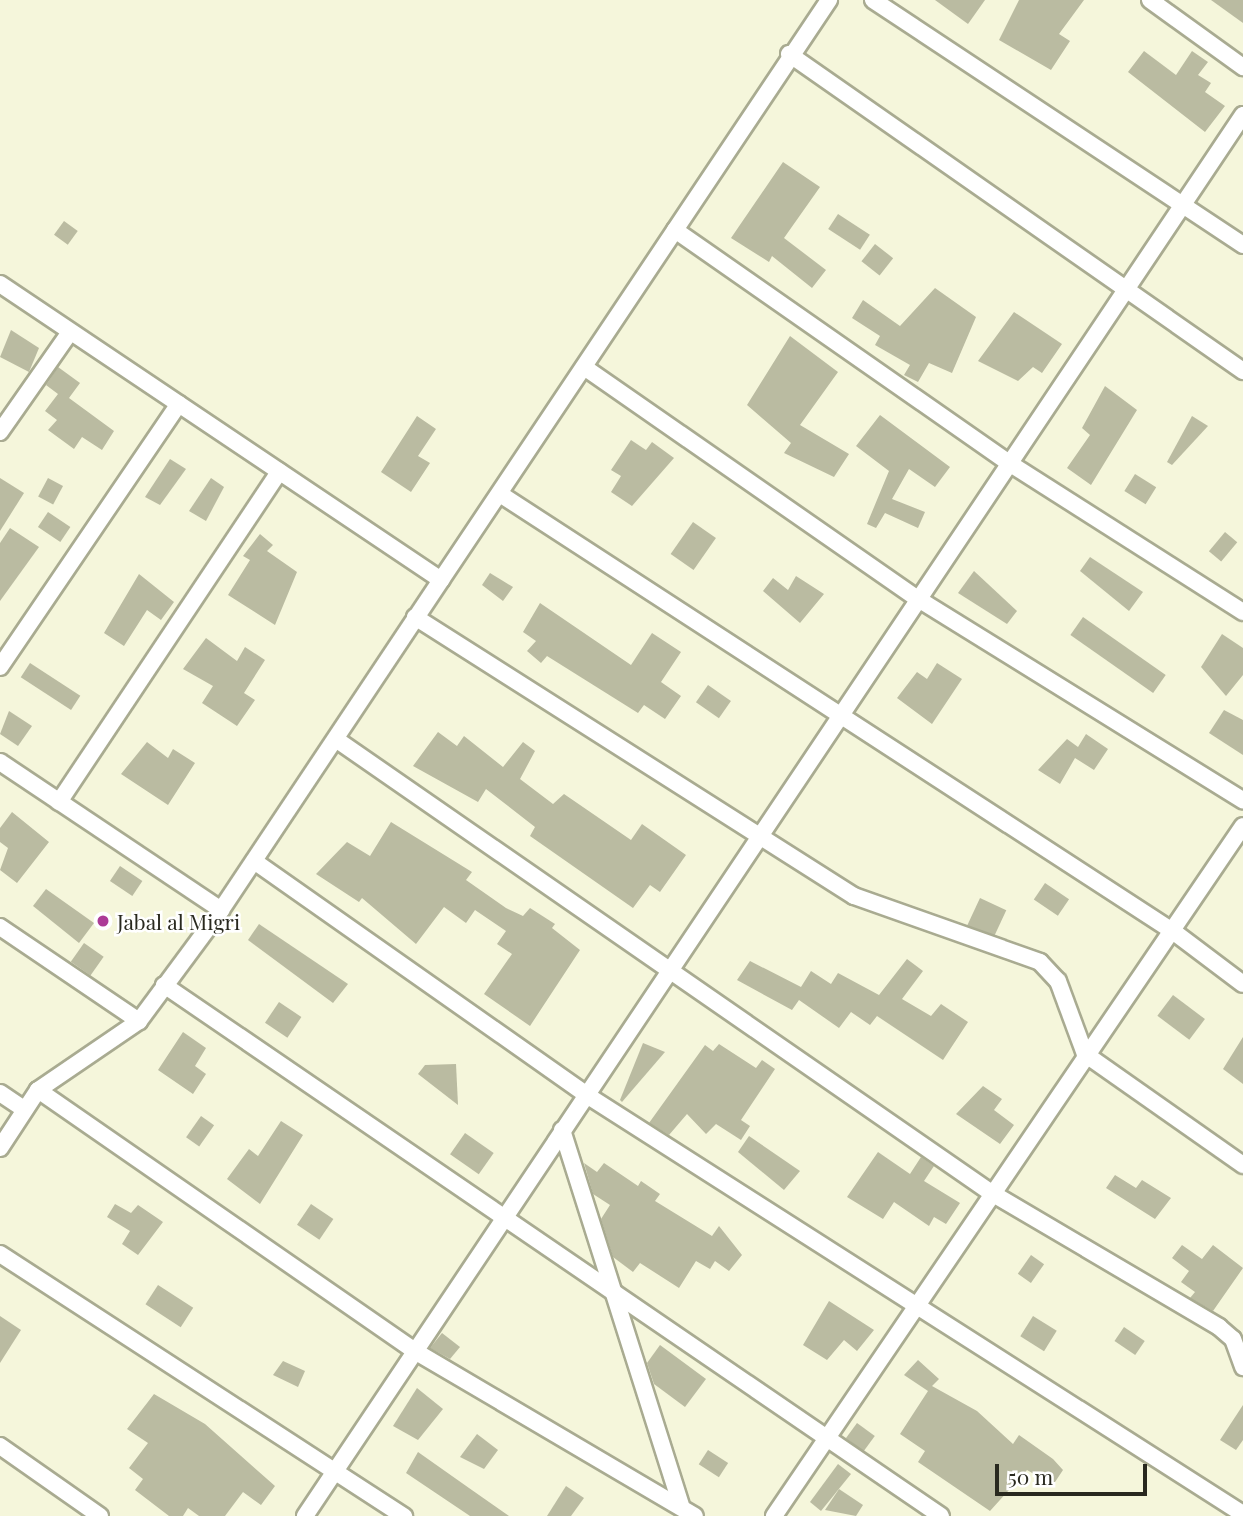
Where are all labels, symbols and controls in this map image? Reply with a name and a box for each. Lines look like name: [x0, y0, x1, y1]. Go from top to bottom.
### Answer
place label: Jabal al Migri: [117, 908, 240, 934]
marker: Jabal al Migri: [95, 913, 111, 929]
scale bar: [998, 1450, 1150, 1494]
text: 50 m: [1008, 1462, 1053, 1490]

